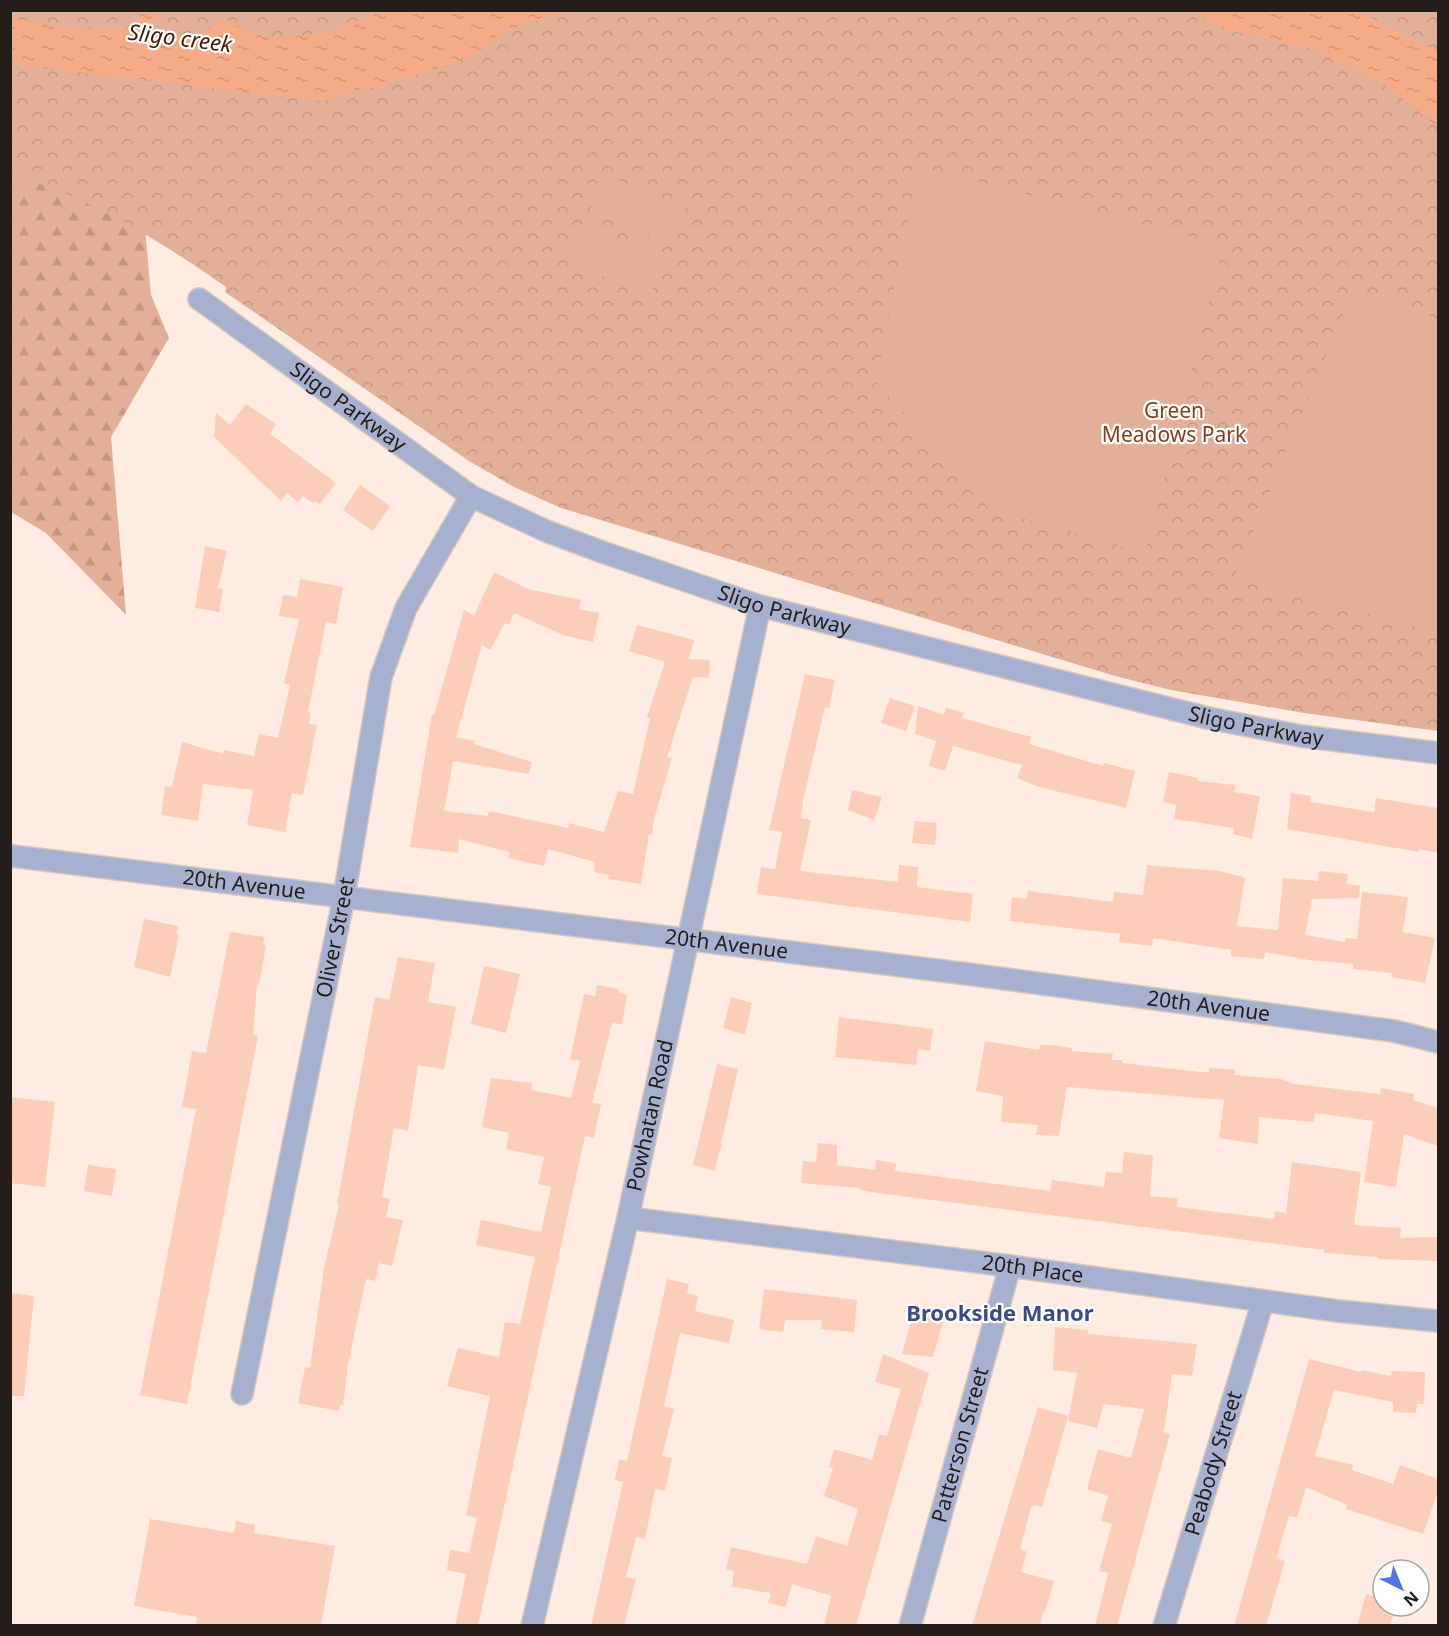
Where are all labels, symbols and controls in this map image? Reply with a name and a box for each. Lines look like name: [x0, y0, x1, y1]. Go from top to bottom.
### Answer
water label: Sligo creek: [126, 16, 235, 58]
street label: Sligo Parkway: [285, 355, 412, 458]
park label: Green Meadows Park: [1102, 396, 1247, 448]
street label: Sligo Parkway: [714, 578, 854, 641]
street label: Sligo Parkway: [1186, 699, 1326, 752]
street label: 20th Avenue: [181, 862, 308, 905]
street label: Oliver Street: [309, 874, 360, 1000]
street label: 20th Avenue: [664, 922, 790, 965]
street label: 20th Avenue: [1145, 983, 1272, 1027]
street label: Powhatan Road: [619, 1037, 679, 1194]
street label: 20th Place: [981, 1248, 1085, 1289]
district label: Brookside Manor: [906, 1297, 1094, 1327]
street label: Patterson Street: [924, 1363, 994, 1526]
street label: Peabody Street: [1177, 1387, 1248, 1539]
north arrow: [1371, 1558, 1431, 1618]
text: N: [1399, 1586, 1423, 1611]

